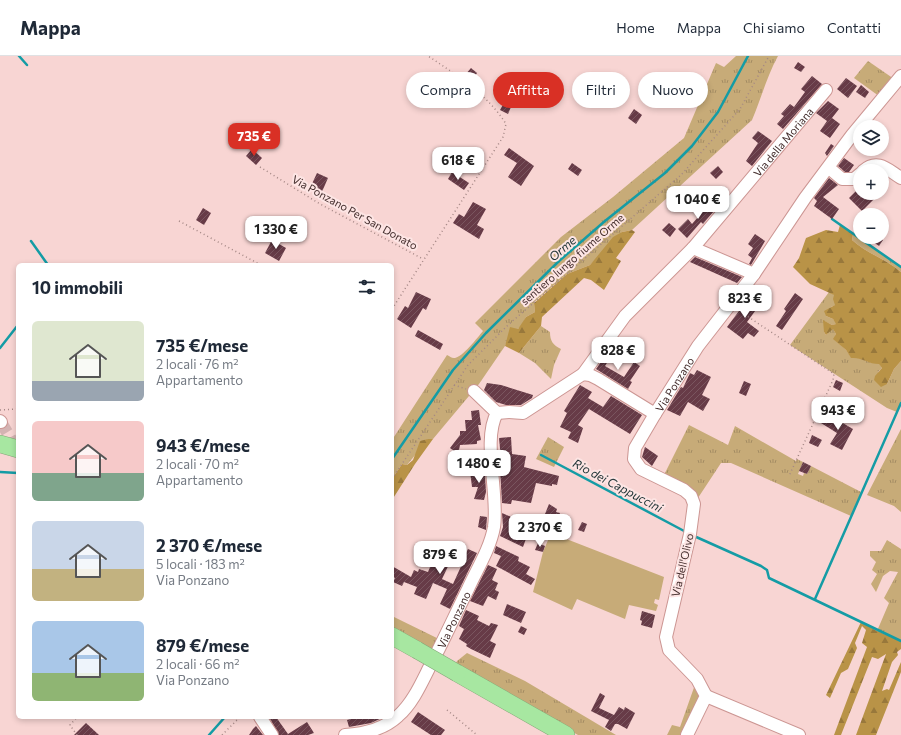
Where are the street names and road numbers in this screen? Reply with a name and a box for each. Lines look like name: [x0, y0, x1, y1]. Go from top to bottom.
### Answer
street label: Via della Moriana: [750, 104, 815, 179]
street label: Via Ponzano Per San Donato: [290, 172, 420, 252]
street label: sentiero lungo fiume Orme: [518, 210, 626, 307]
street label: Via Ponzano: [652, 354, 696, 414]
street label: Via dell'Olivo: [668, 532, 696, 598]
street label: Via Ponzano: [434, 588, 473, 650]

